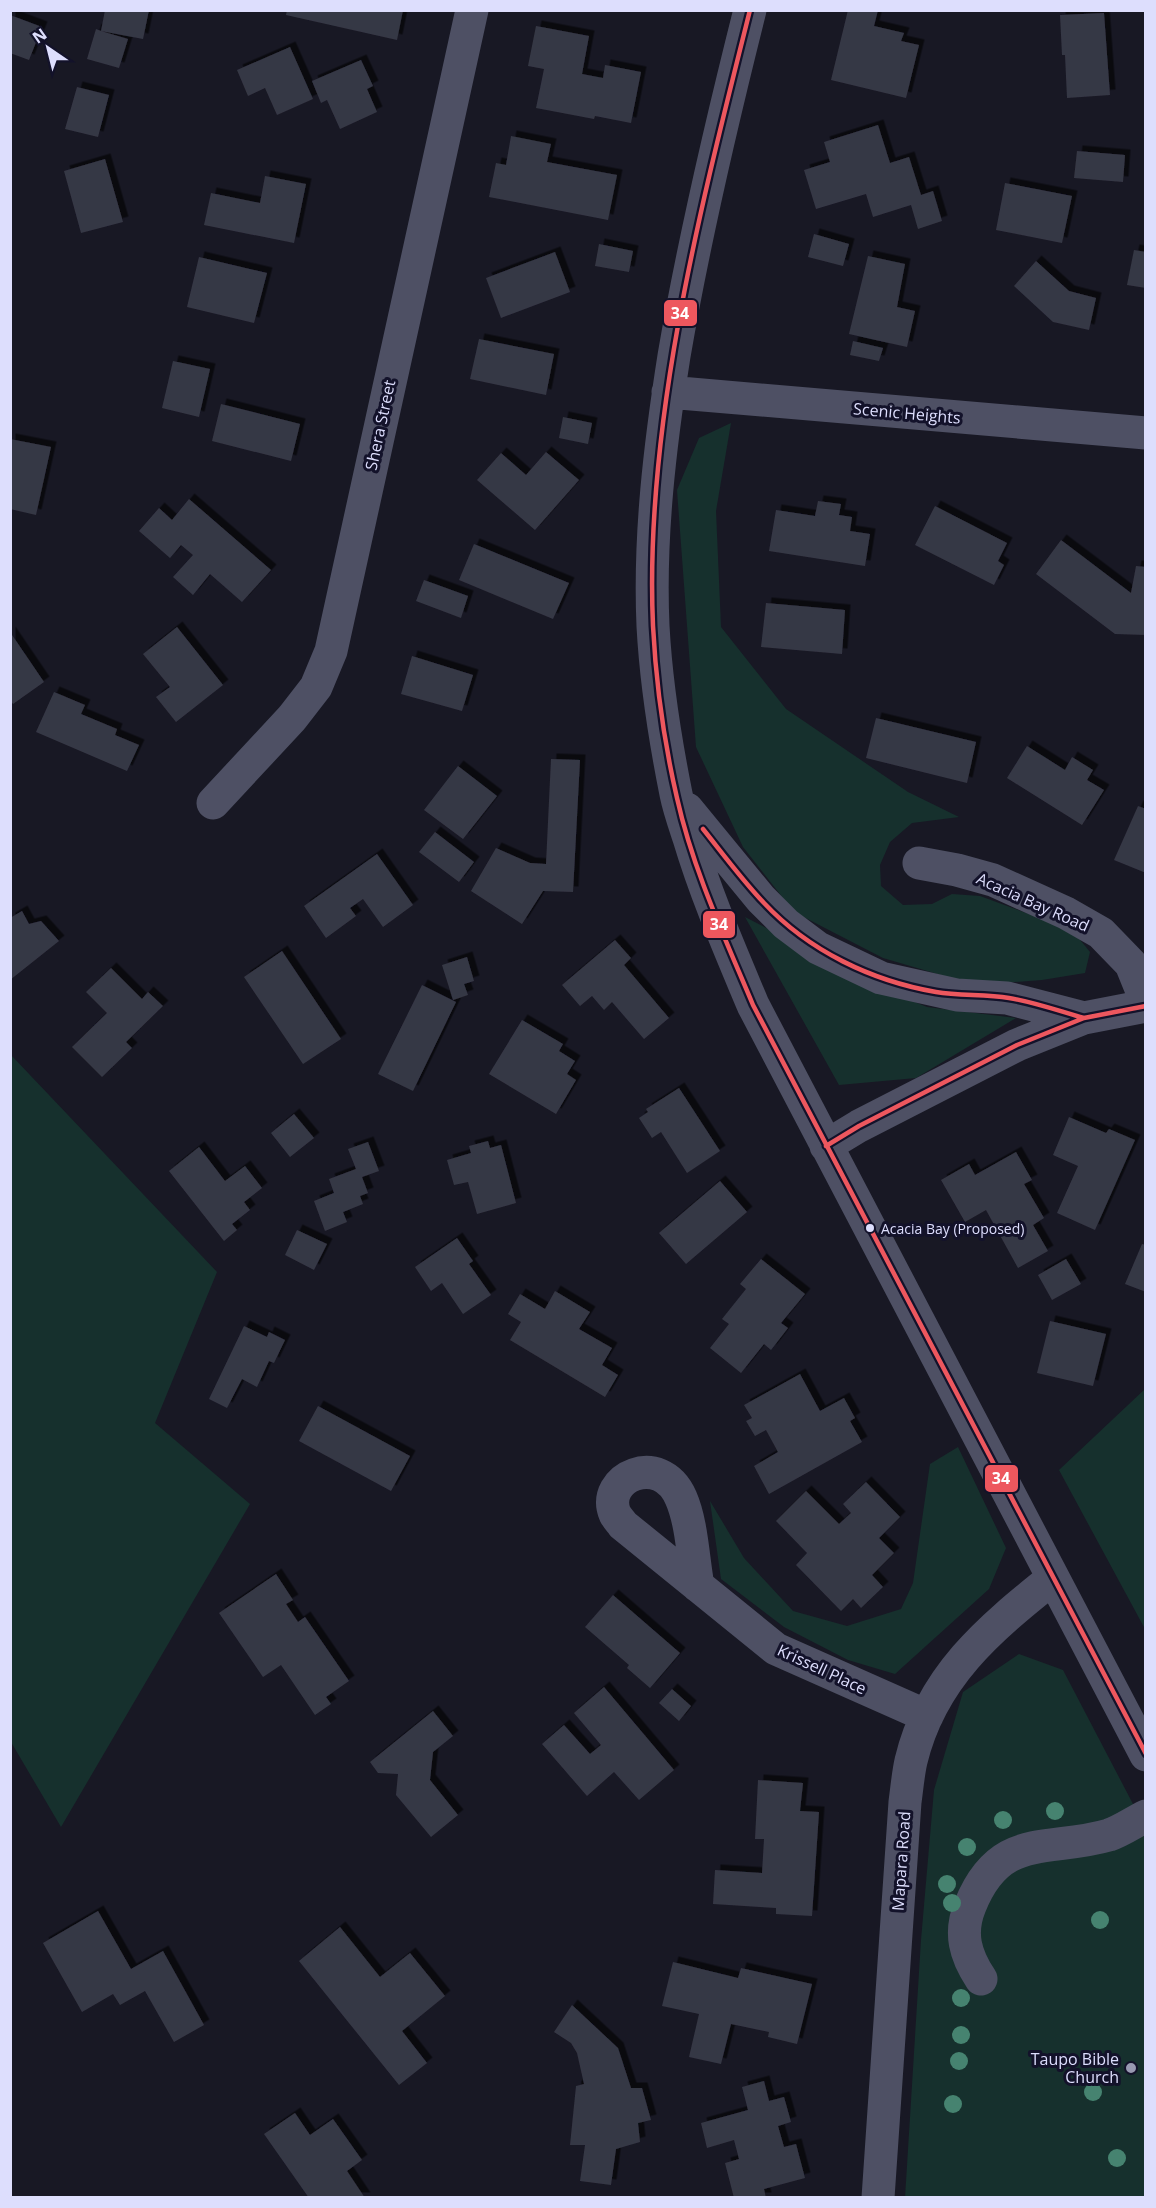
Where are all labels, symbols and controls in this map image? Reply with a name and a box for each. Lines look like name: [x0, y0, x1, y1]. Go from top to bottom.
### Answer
north arrow: [18, 18, 78, 78]
text: N: [28, 23, 51, 48]
line badge: 34: [663, 299, 698, 327]
text: 34: [671, 302, 689, 324]
street label: Shera Street: [360, 378, 400, 472]
street label: Scenic Heights: [852, 397, 962, 429]
street label: Acacia Bay Road: [973, 867, 1093, 937]
line badge: 34: [702, 910, 736, 939]
text: 34: [710, 913, 728, 935]
place label: Acacia Bay (Proposed): [881, 1219, 1024, 1238]
marker: Acacia Bay (Proposed): [864, 1222, 876, 1234]
line badge: 34: [984, 1464, 1019, 1493]
text: 34: [992, 1467, 1010, 1489]
street label: Krissell Place: [774, 1639, 870, 1699]
street label: Mapara Road: [887, 1810, 915, 1912]
place label: Taupo Bible Church: [1031, 2048, 1119, 2088]
marker: Taupo Bible Church: [1124, 2061, 1138, 2075]

